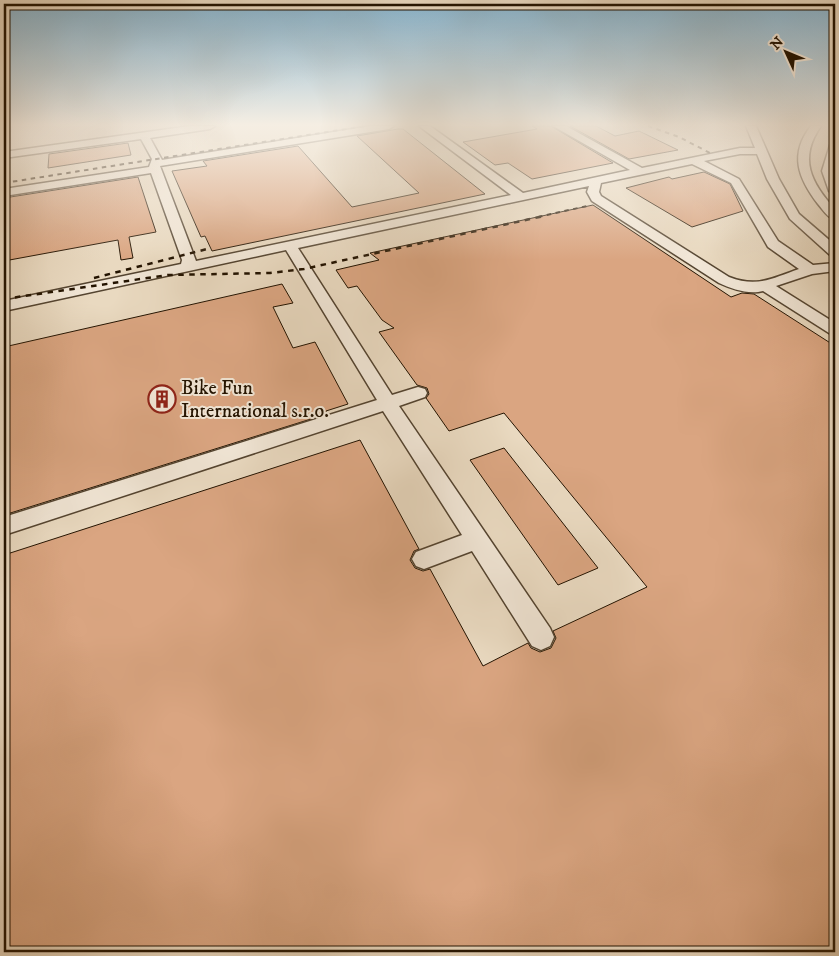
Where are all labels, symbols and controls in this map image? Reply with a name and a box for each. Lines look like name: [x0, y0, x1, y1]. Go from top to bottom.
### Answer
north arrow: [762, 28, 812, 78]
text: N: [767, 33, 788, 54]
place label: Bike Fun International s.r.o.: [181, 376, 329, 424]
building icon: Bike Fun International s.r.o.: [147, 384, 177, 414]

